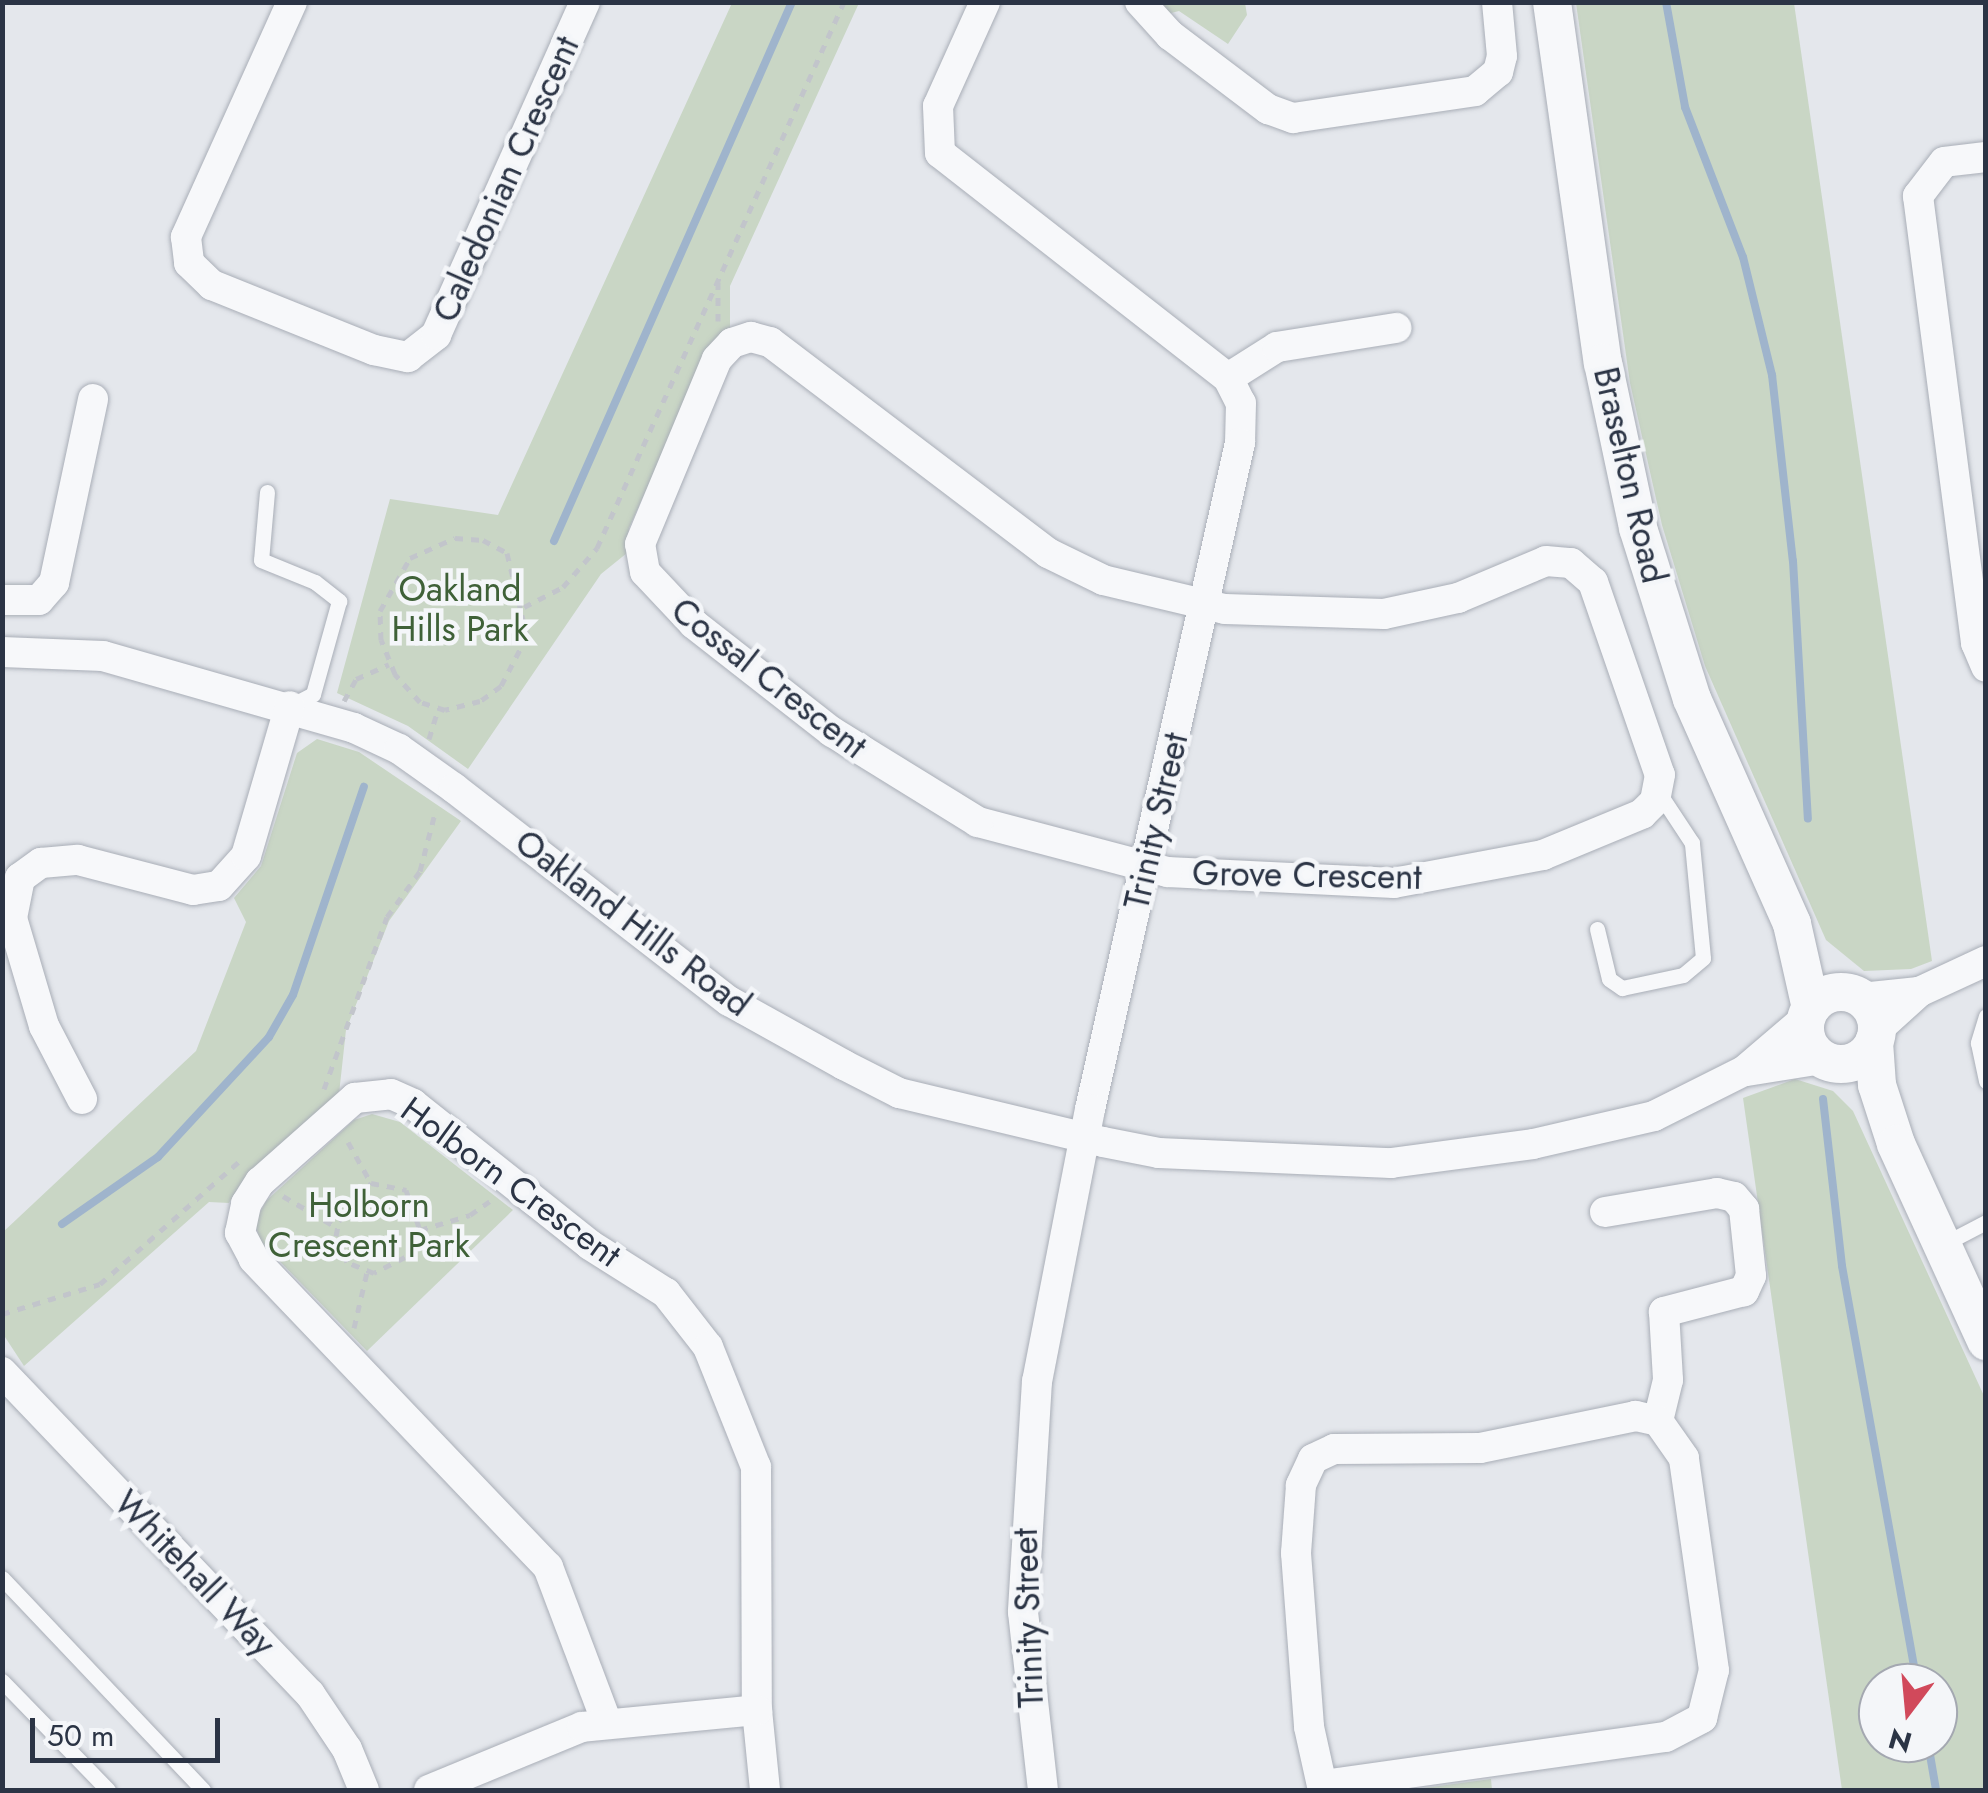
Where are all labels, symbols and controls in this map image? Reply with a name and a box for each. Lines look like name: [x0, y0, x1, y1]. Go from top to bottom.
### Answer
street label: Caledonian Crescent: [424, 30, 588, 328]
street label: Braselton Road: [1585, 363, 1675, 587]
park label: Oakland Hills Park: [391, 568, 529, 650]
street label: Cossal Crescent: [663, 589, 875, 767]
street label: Trinity Street: [1115, 729, 1197, 913]
street label: Oakland Hills Road: [507, 821, 759, 1025]
street label: Grove Crescent: [1192, 852, 1422, 898]
street label: Holborn Crescent: [393, 1088, 629, 1276]
park label: Holborn Crescent Park: [268, 1184, 470, 1266]
street label: Whitehall Way: [106, 1482, 284, 1664]
street label: Trinity Street: [1004, 1527, 1052, 1709]
north arrow: [1858, 1663, 1958, 1763]
scale bar: [35, 1698, 225, 1760]
text: 50 m: [47, 1714, 114, 1757]
text: N: [1884, 1718, 1916, 1763]

